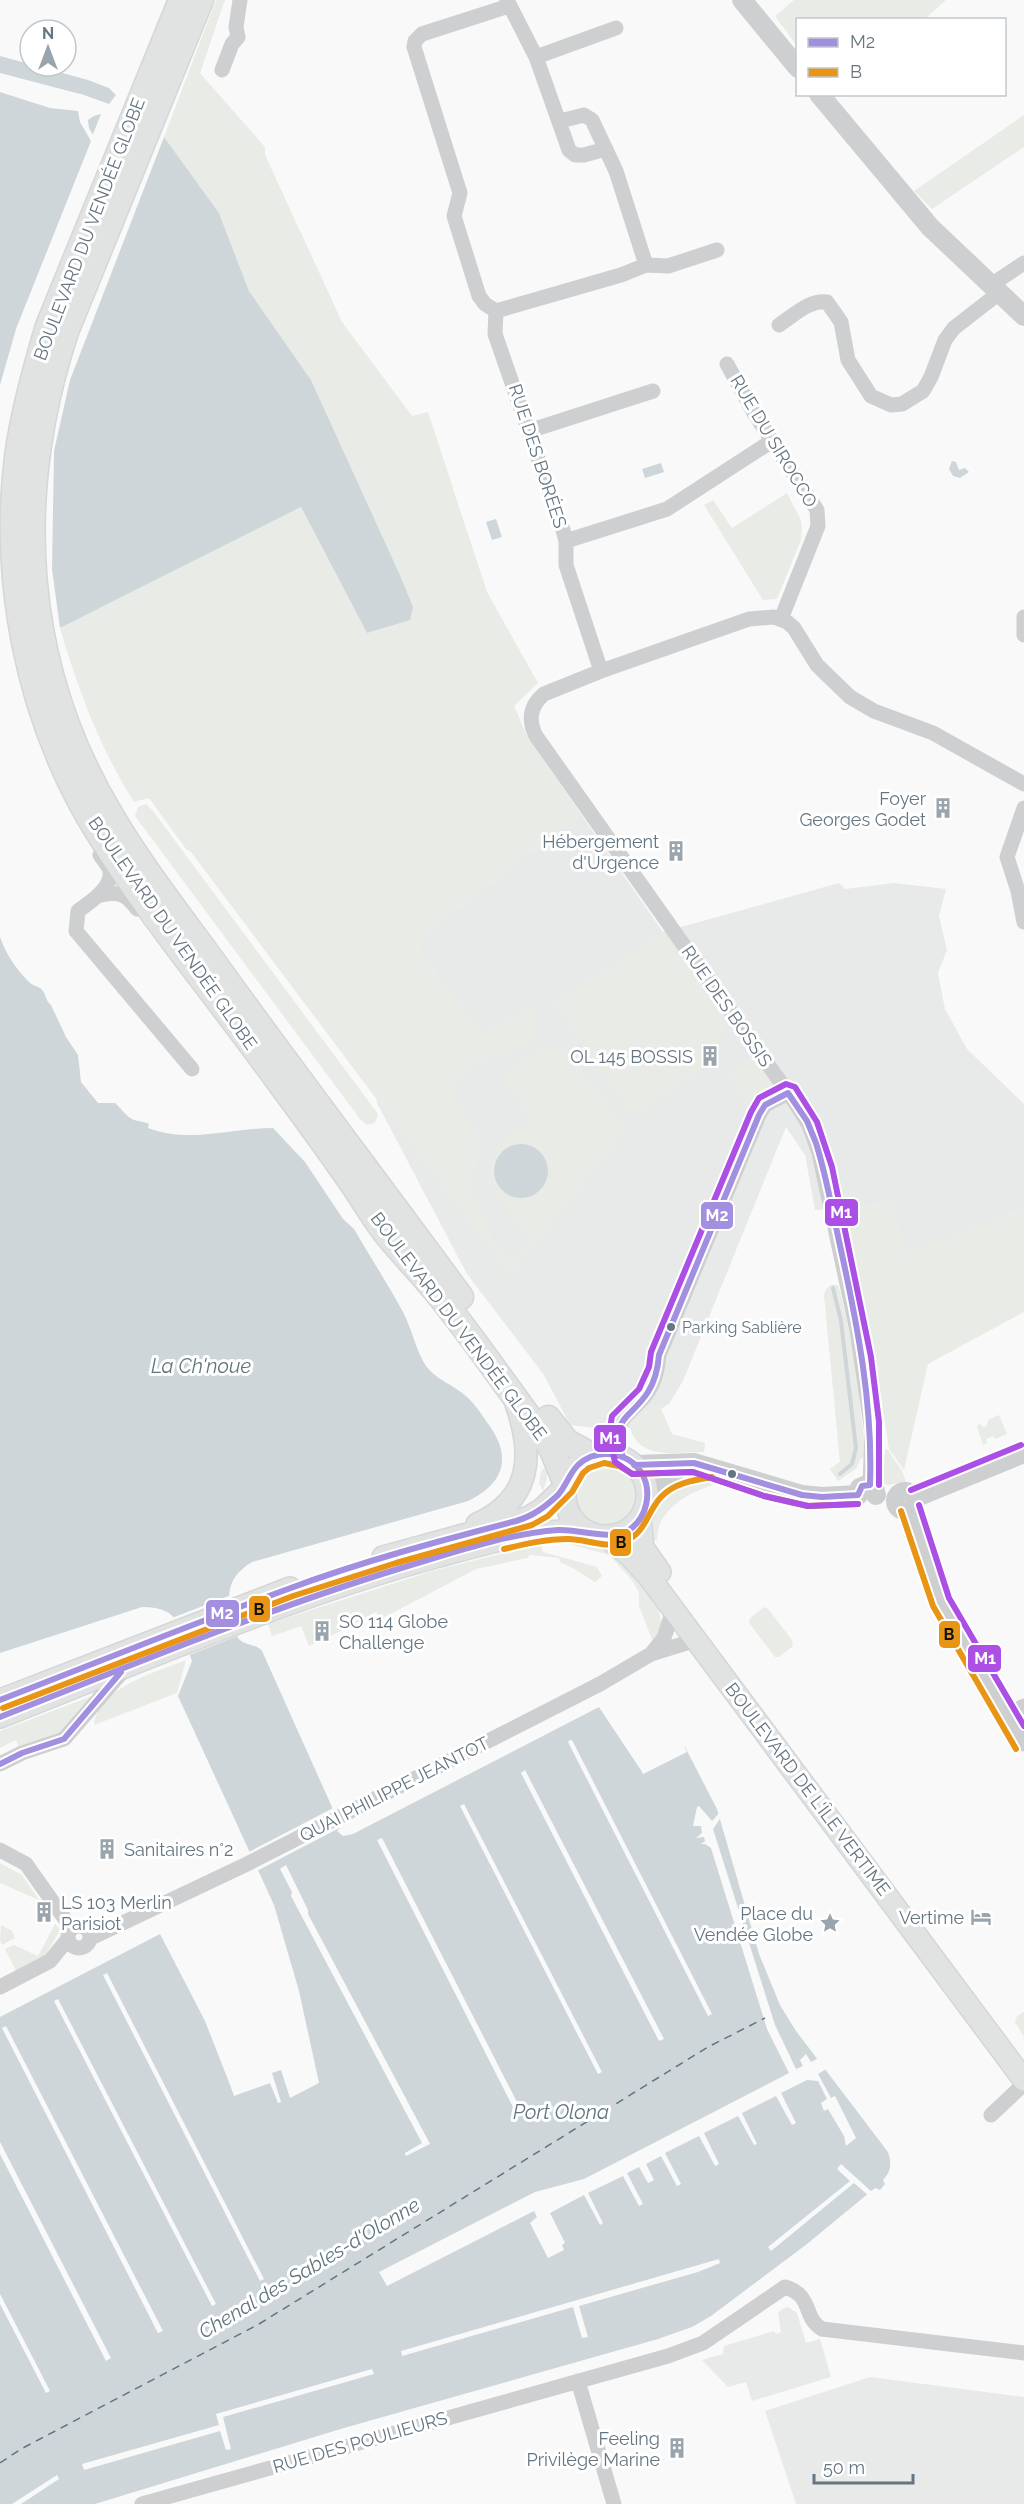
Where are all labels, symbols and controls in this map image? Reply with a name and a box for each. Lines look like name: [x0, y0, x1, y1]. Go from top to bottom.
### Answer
north arrow: [18, 18, 78, 78]
legend: [796, 18, 1006, 96]
text: N: [42, 24, 54, 43]
text: M2: [850, 31, 875, 52]
text: B: [850, 61, 862, 82]
street label: BOULEVARD DU VENDÉE GLOBE: [28, 94, 149, 363]
street label: RUE DU SIROCCO: [726, 371, 822, 511]
street label: RUE DES BORÉES: [505, 381, 572, 531]
place label: Foyer Georges Godet: [799, 788, 927, 830]
building icon: Foyer Georges Godet: [931, 796, 955, 820]
street label: BOULEVARD DU VENDÉE GLOBE: [84, 812, 263, 1053]
place label: Hébergement d'Urgence: [542, 831, 659, 873]
building icon: Hébergement d'Urgence: [664, 839, 688, 863]
street label: RUE DES BOSSIS: [677, 941, 777, 1071]
building icon: OL 145 BOSSIS: [698, 1044, 722, 1068]
place label: OL 145 BOSSIS: [570, 1046, 693, 1067]
line badge: M1: [824, 1198, 859, 1227]
line badge: M2: [700, 1201, 734, 1230]
text: M1: [830, 1203, 852, 1222]
text: M2: [706, 1206, 728, 1225]
street label: BOULEVARD DU VENDÉE GLOBE: [367, 1208, 552, 1444]
place label: Parking Sablière: [682, 1318, 802, 1337]
marker: Parking Sablière: [665, 1321, 677, 1333]
water label: La Ch'noue: [151, 1354, 251, 1378]
line badge: M1: [593, 1424, 627, 1453]
text: M1: [599, 1429, 621, 1448]
unlabelled marker: [726, 1468, 738, 1480]
line badge: B: [609, 1528, 632, 1557]
text: B: [616, 1533, 627, 1552]
line badge: B: [248, 1595, 271, 1623]
line badge: M2: [205, 1599, 240, 1628]
text: B: [254, 1600, 265, 1619]
text: M2: [211, 1604, 233, 1623]
place label: SO 114 Globe Challenge: [339, 1611, 448, 1653]
building icon: SO 114 Globe Challenge: [310, 1619, 334, 1643]
line badge: B: [938, 1620, 961, 1649]
text: B: [944, 1625, 955, 1644]
line badge: M1: [967, 1644, 1002, 1673]
text: M1: [974, 1649, 996, 1668]
street label: BOULEVARD DE L'ÎLE VERTIME: [721, 1678, 896, 1899]
street label: QUAI PHILIPPE JEANTOT: [296, 1732, 492, 1846]
building icon: Sanitaires n°2: [95, 1837, 119, 1861]
place label: Sanitaires n°2: [124, 1839, 233, 1860]
place label: LS 103 Merlin Parisiot: [61, 1892, 172, 1934]
building icon: LS 103 Merlin Parisiot: [32, 1900, 56, 1924]
place label: Place du Vendée Globe: [694, 1903, 813, 1945]
hotel icon: Vertime: [969, 1905, 993, 1929]
place label: Vertime: [899, 1907, 964, 1928]
place icon: Place du Vendée Globe: [818, 1911, 842, 1935]
water label: Port Olona: [513, 2100, 609, 2124]
water label: Chenal des Sables-d'Olonne: [194, 2192, 424, 2344]
street label: RUE DES POULIEURS: [270, 2407, 450, 2477]
place label: Feeling Privilège Marine: [526, 2428, 660, 2470]
building icon: Feeling Privilège Marine: [665, 2436, 689, 2460]
scale bar: [814, 2447, 913, 2485]
text: 50 m: [823, 2457, 865, 2478]

